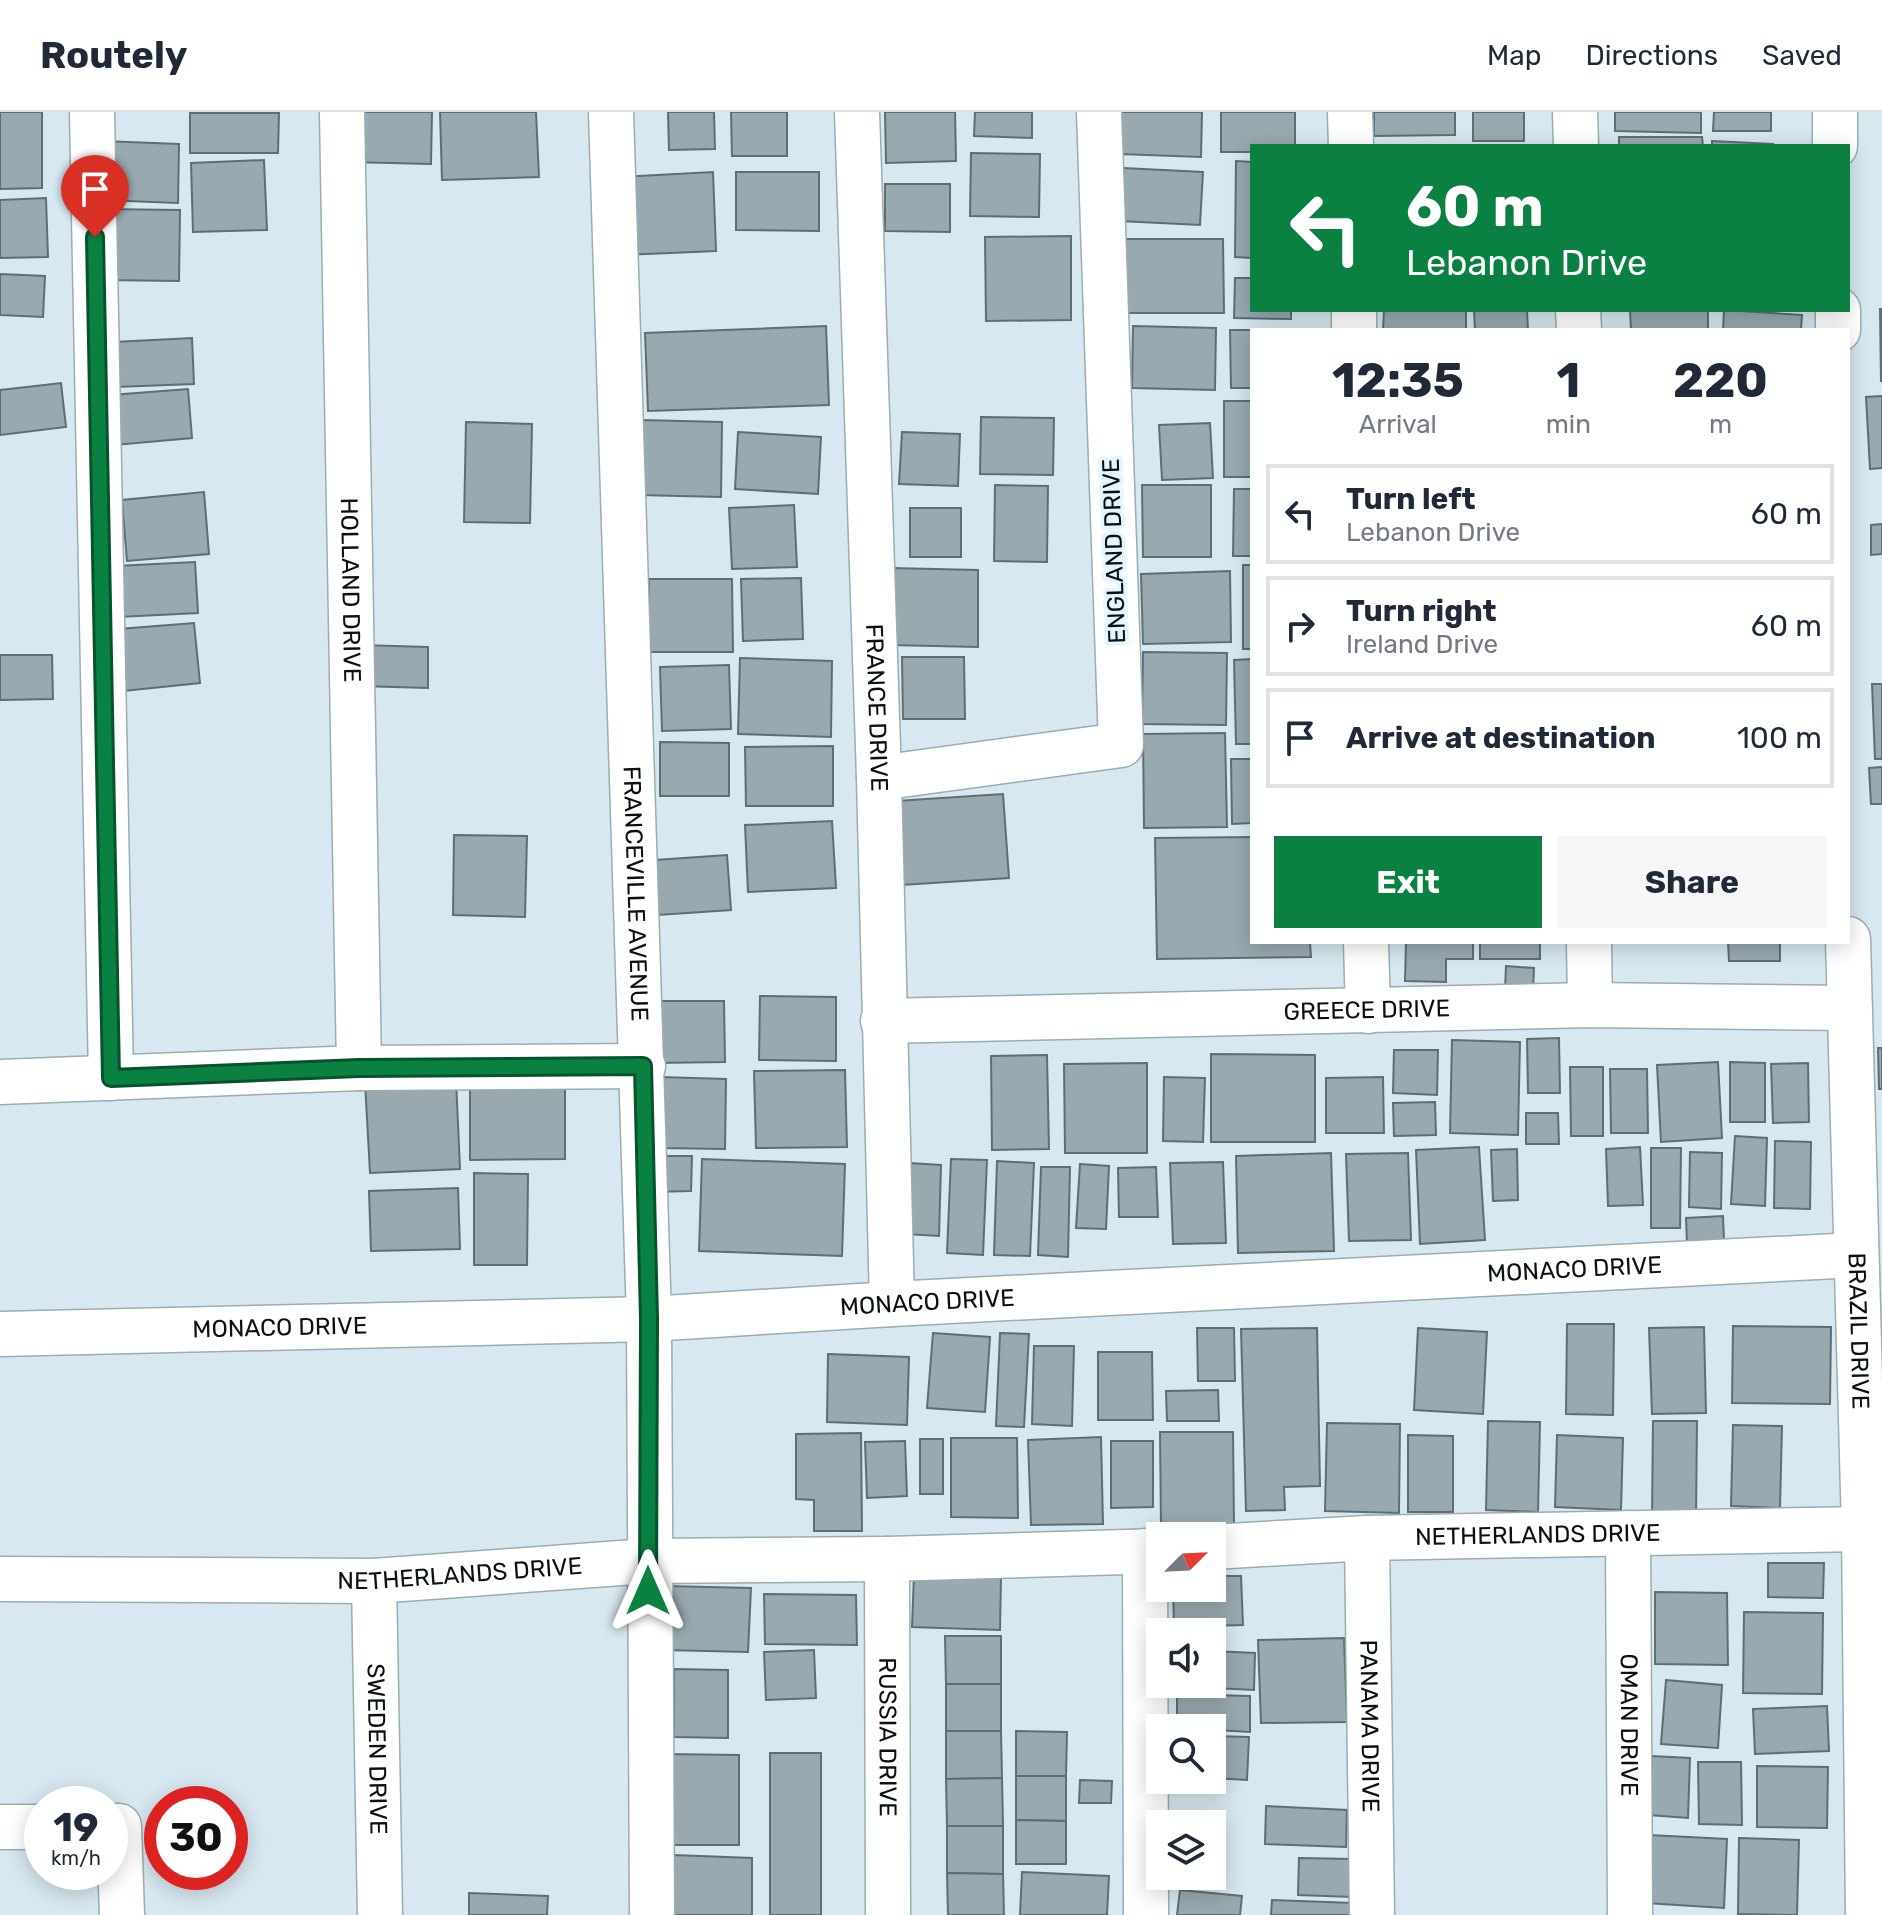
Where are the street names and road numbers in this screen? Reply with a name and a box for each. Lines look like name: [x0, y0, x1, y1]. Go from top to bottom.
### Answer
street label: ENGLAND DRIVE: [1097, 458, 1131, 644]
street label: HOLLAND DRIVE: [335, 497, 366, 683]
street label: FRANCE DRIVE: [860, 623, 893, 792]
street label: FRANCEVILLE AVENUE: [618, 766, 654, 1022]
street label: GREECE DRIVE: [1283, 994, 1450, 1026]
street label: MONACO DRIVE: [1486, 1251, 1663, 1288]
street label: BRAZIL DRIVE: [1843, 1252, 1875, 1410]
street label: MONACO DRIVE: [839, 1284, 1015, 1321]
street label: MONACO DRIVE: [192, 1312, 368, 1344]
street label: NETHERLANDS DRIVE: [1415, 1519, 1661, 1551]
street label: NETHERLANDS DRIVE: [337, 1552, 583, 1595]
street label: PANAMA DRIVE: [1354, 1639, 1385, 1813]
street label: OMAN DRIVE: [1615, 1653, 1643, 1797]
street label: RUSSIA DRIVE: [873, 1657, 902, 1817]
street label: SWEDEN DRIVE: [361, 1663, 393, 1835]

